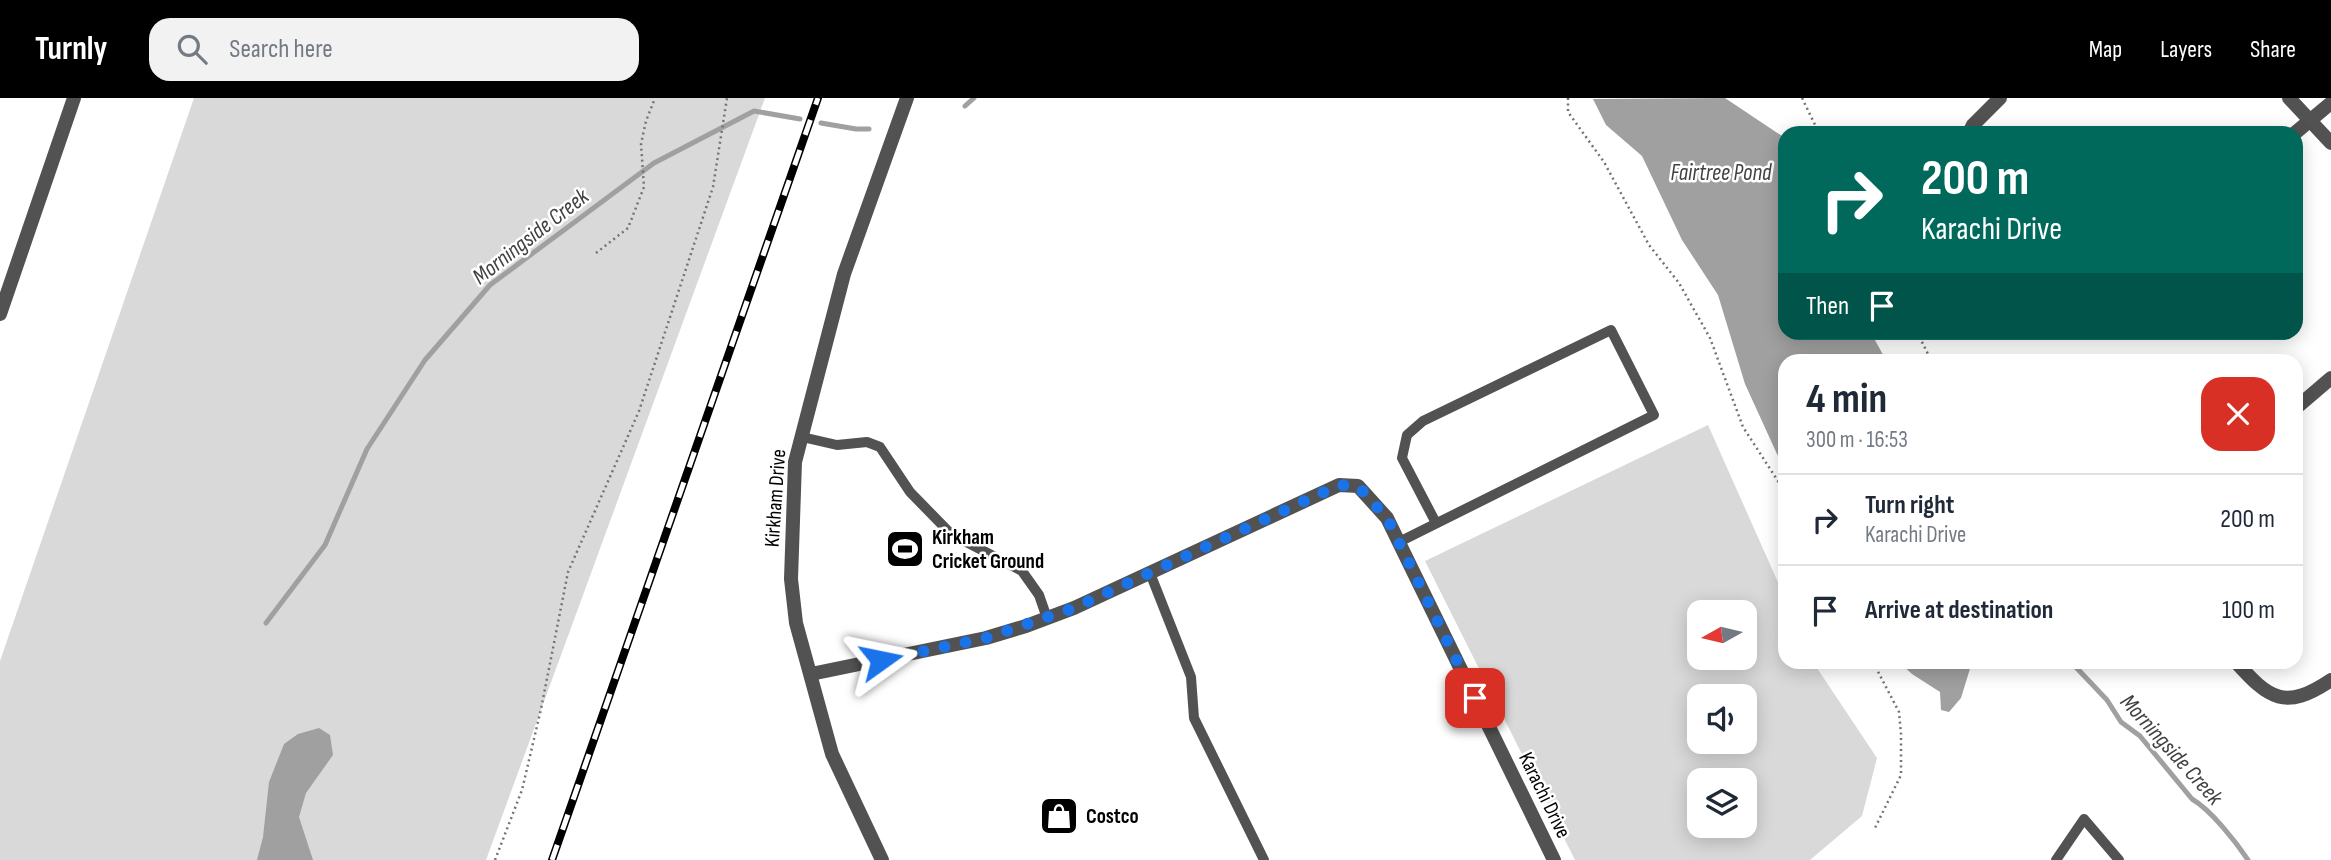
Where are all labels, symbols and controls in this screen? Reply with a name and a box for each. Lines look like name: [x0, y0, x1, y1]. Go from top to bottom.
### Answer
search box: [149, 18, 639, 81]
text: Turnly: [35, 29, 107, 69]
icon: search: [173, 30, 211, 68]
text: Search here: [229, 34, 333, 65]
text: Map: [2089, 35, 2122, 64]
text: Layers: [2160, 35, 2212, 64]
text: Share: [2250, 35, 2296, 64]
text: 200 m: [1921, 150, 2029, 209]
icon: right: [1806, 154, 1897, 245]
water label: Fairtree Pond: [1671, 159, 1772, 187]
water label: Morningside Creek: [467, 182, 595, 291]
text: Karachi Drive: [1921, 210, 2062, 249]
icon: arrive: [1863, 287, 1901, 325]
text: Then: [1806, 291, 1849, 322]
text: 4 min: [1806, 374, 1887, 425]
button: close: [2201, 377, 2275, 451]
text: 300 m · 16:53: [1806, 426, 1908, 454]
street label: Kirkham Drive: [760, 448, 791, 548]
text: Turn right: [1865, 490, 1954, 521]
icon: right: [1806, 501, 1844, 539]
text: 200 m: [2220, 504, 2275, 535]
text: Karachi Drive: [1865, 521, 1966, 549]
place label: Kirkham Cricket Ground: [932, 525, 1044, 574]
sports icon: Kirkham Cricket Ground: [884, 528, 926, 570]
icon: arrive: [1806, 592, 1844, 630]
text: Arrive at destination: [1865, 595, 2053, 626]
text: 100 m: [2222, 595, 2275, 626]
north arrow: [1687, 600, 1757, 670]
map controls: [1687, 600, 1757, 838]
position arrow: [844, 623, 918, 697]
pin: [1445, 668, 1505, 728]
icon: arrive: [1456, 679, 1494, 717]
button: sound: [1687, 684, 1757, 754]
water label: Morningside Creek: [2114, 688, 2229, 812]
street label: Karachi Drive: [1513, 748, 1576, 842]
button: layers: [1687, 768, 1757, 838]
shop icon: Costco: [1038, 795, 1080, 837]
place label: Costco: [1086, 804, 1139, 829]

